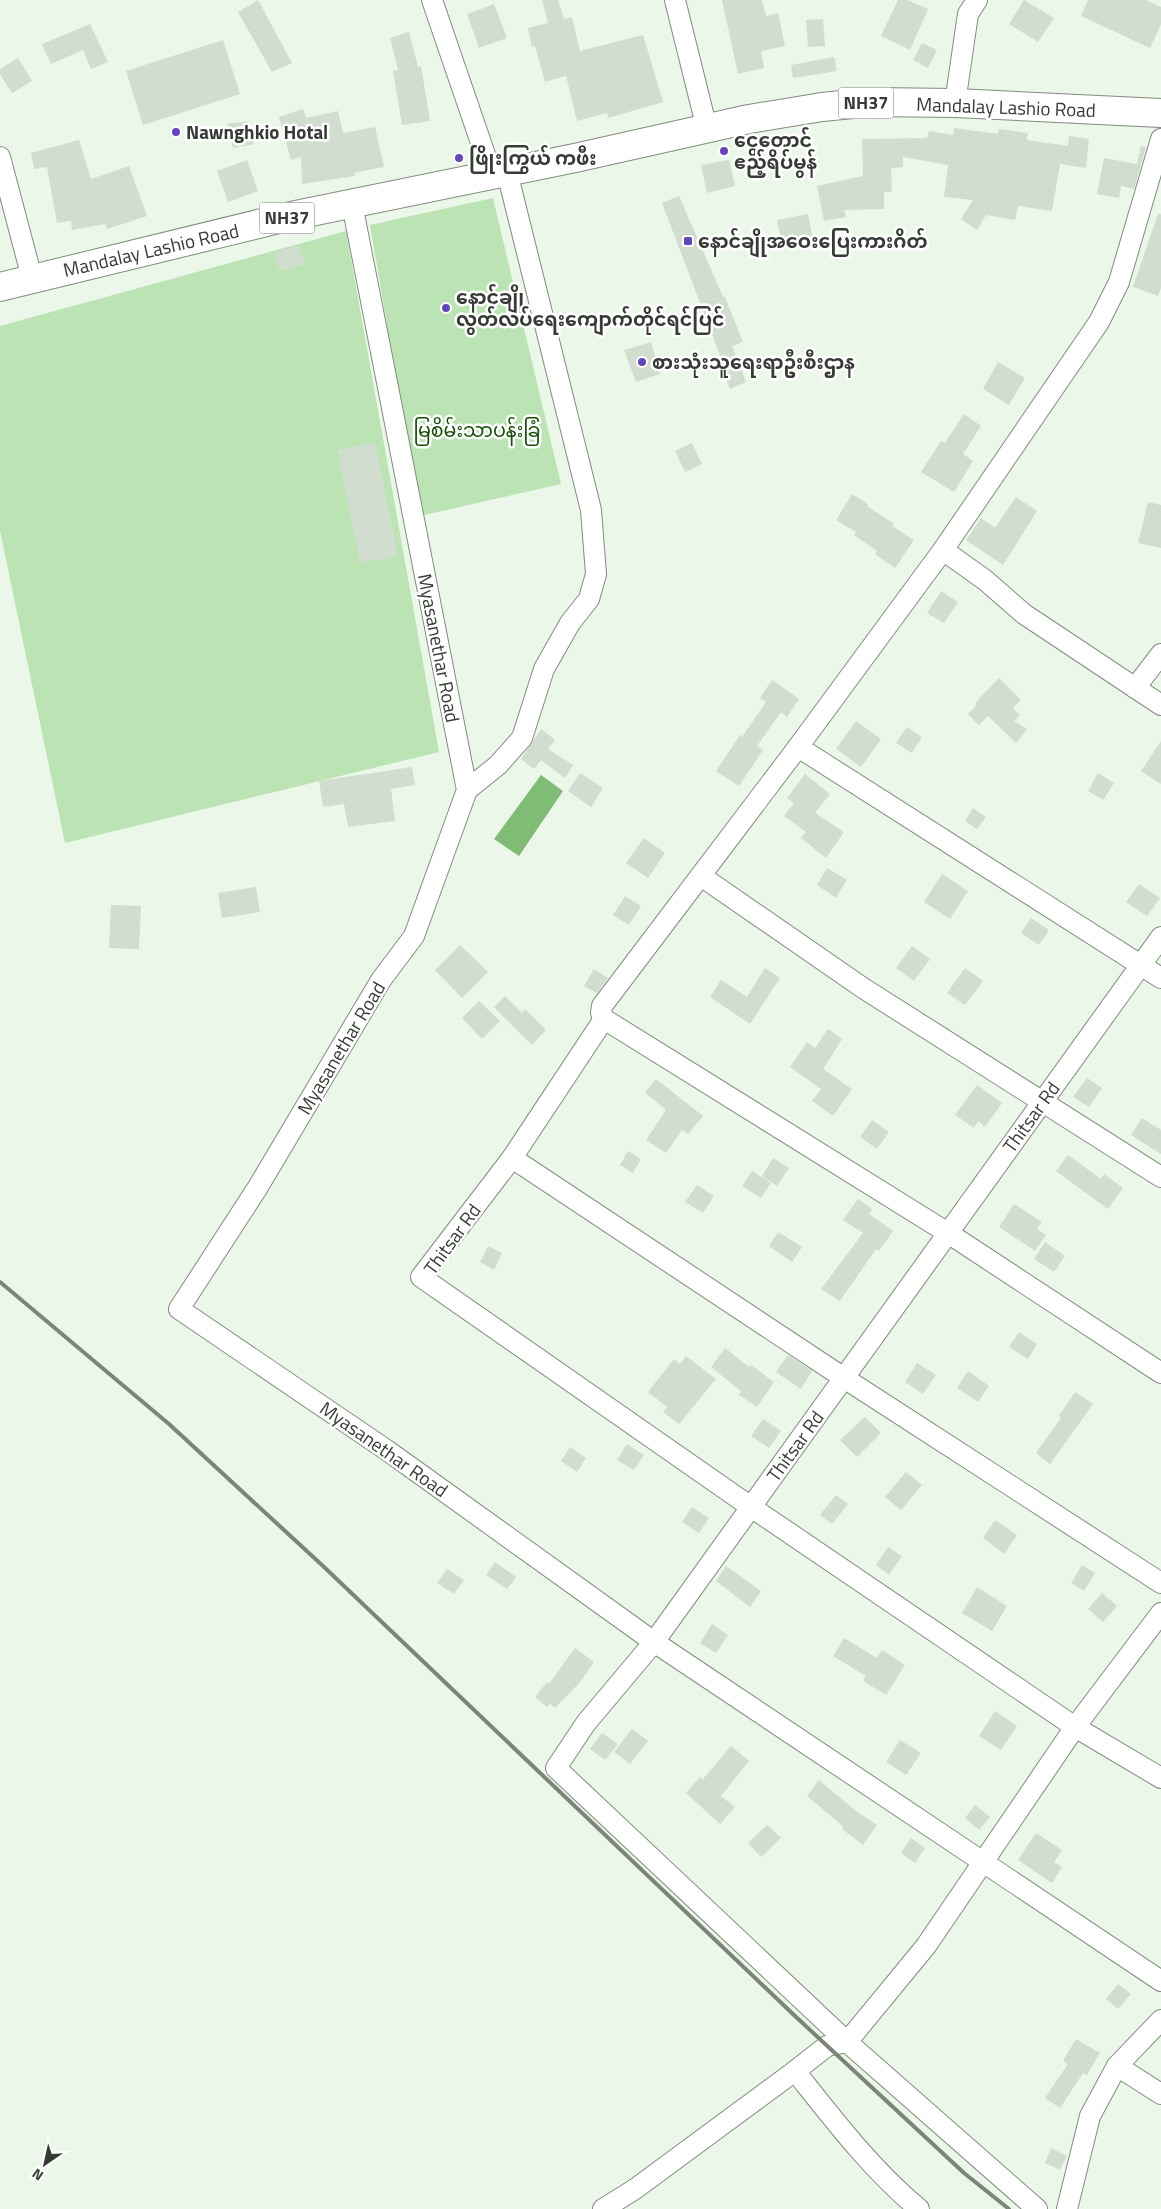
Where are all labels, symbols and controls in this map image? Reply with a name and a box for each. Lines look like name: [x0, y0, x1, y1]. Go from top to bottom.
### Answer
road number: NH37: [838, 88, 894, 119]
street label: Mandalay Lashio Road: [916, 89, 1096, 124]
place label: Nawnghkio Hotal: [186, 117, 328, 146]
place label: ငွေတောင် ဧည့်ရိပ်မွန်: [734, 125, 817, 178]
marker: Nawnghkio Hotal: [170, 126, 182, 138]
place label: ဖြိုးကြွယ် ကဖီး: [469, 143, 597, 174]
marker: ငွေတောင် ဧည့်ရိပ်မွန်: [718, 145, 730, 157]
marker: ဖြိုးကြွယ် ကဖီး: [453, 152, 465, 164]
road number: NH37: [260, 202, 314, 234]
street label: Mandalay Lashio Road: [60, 215, 242, 284]
place label: နောင်ချိုအဝေးပြေးကားဂိတ်: [698, 226, 928, 258]
marker: နောင်ချိုအဝေးပြေးကားဂိတ်: [682, 235, 694, 247]
place label: နောင်ချို လွတ်လပ်ရေးကျောက်တိုင်ရင်ပြင်: [456, 282, 724, 336]
marker: နောင်ချို လွတ်လပ်ရေးကျောက်တိုင်ရင်ပြင်: [440, 302, 452, 314]
place label: စားသုံးသူရေးရာဦးစီးဌာန: [652, 347, 855, 378]
marker: စားသုံးသူရေးရာဦးစီးဌာန: [636, 356, 648, 368]
park label: မြစိမ်းသာပန်းခြံ: [414, 415, 540, 446]
street label: Myasanethar Road: [411, 571, 468, 725]
street label: Myasanethar Road: [289, 976, 392, 1120]
street label: Thitsar Rd: [995, 1075, 1066, 1158]
street label: Thitsar Rd: [416, 1197, 487, 1280]
street label: Myasanethar Road: [314, 1393, 454, 1504]
street label: Thitsar Rd: [759, 1404, 830, 1487]
north arrow: [20, 2139, 70, 2189]
text: N: [28, 2164, 47, 2187]

